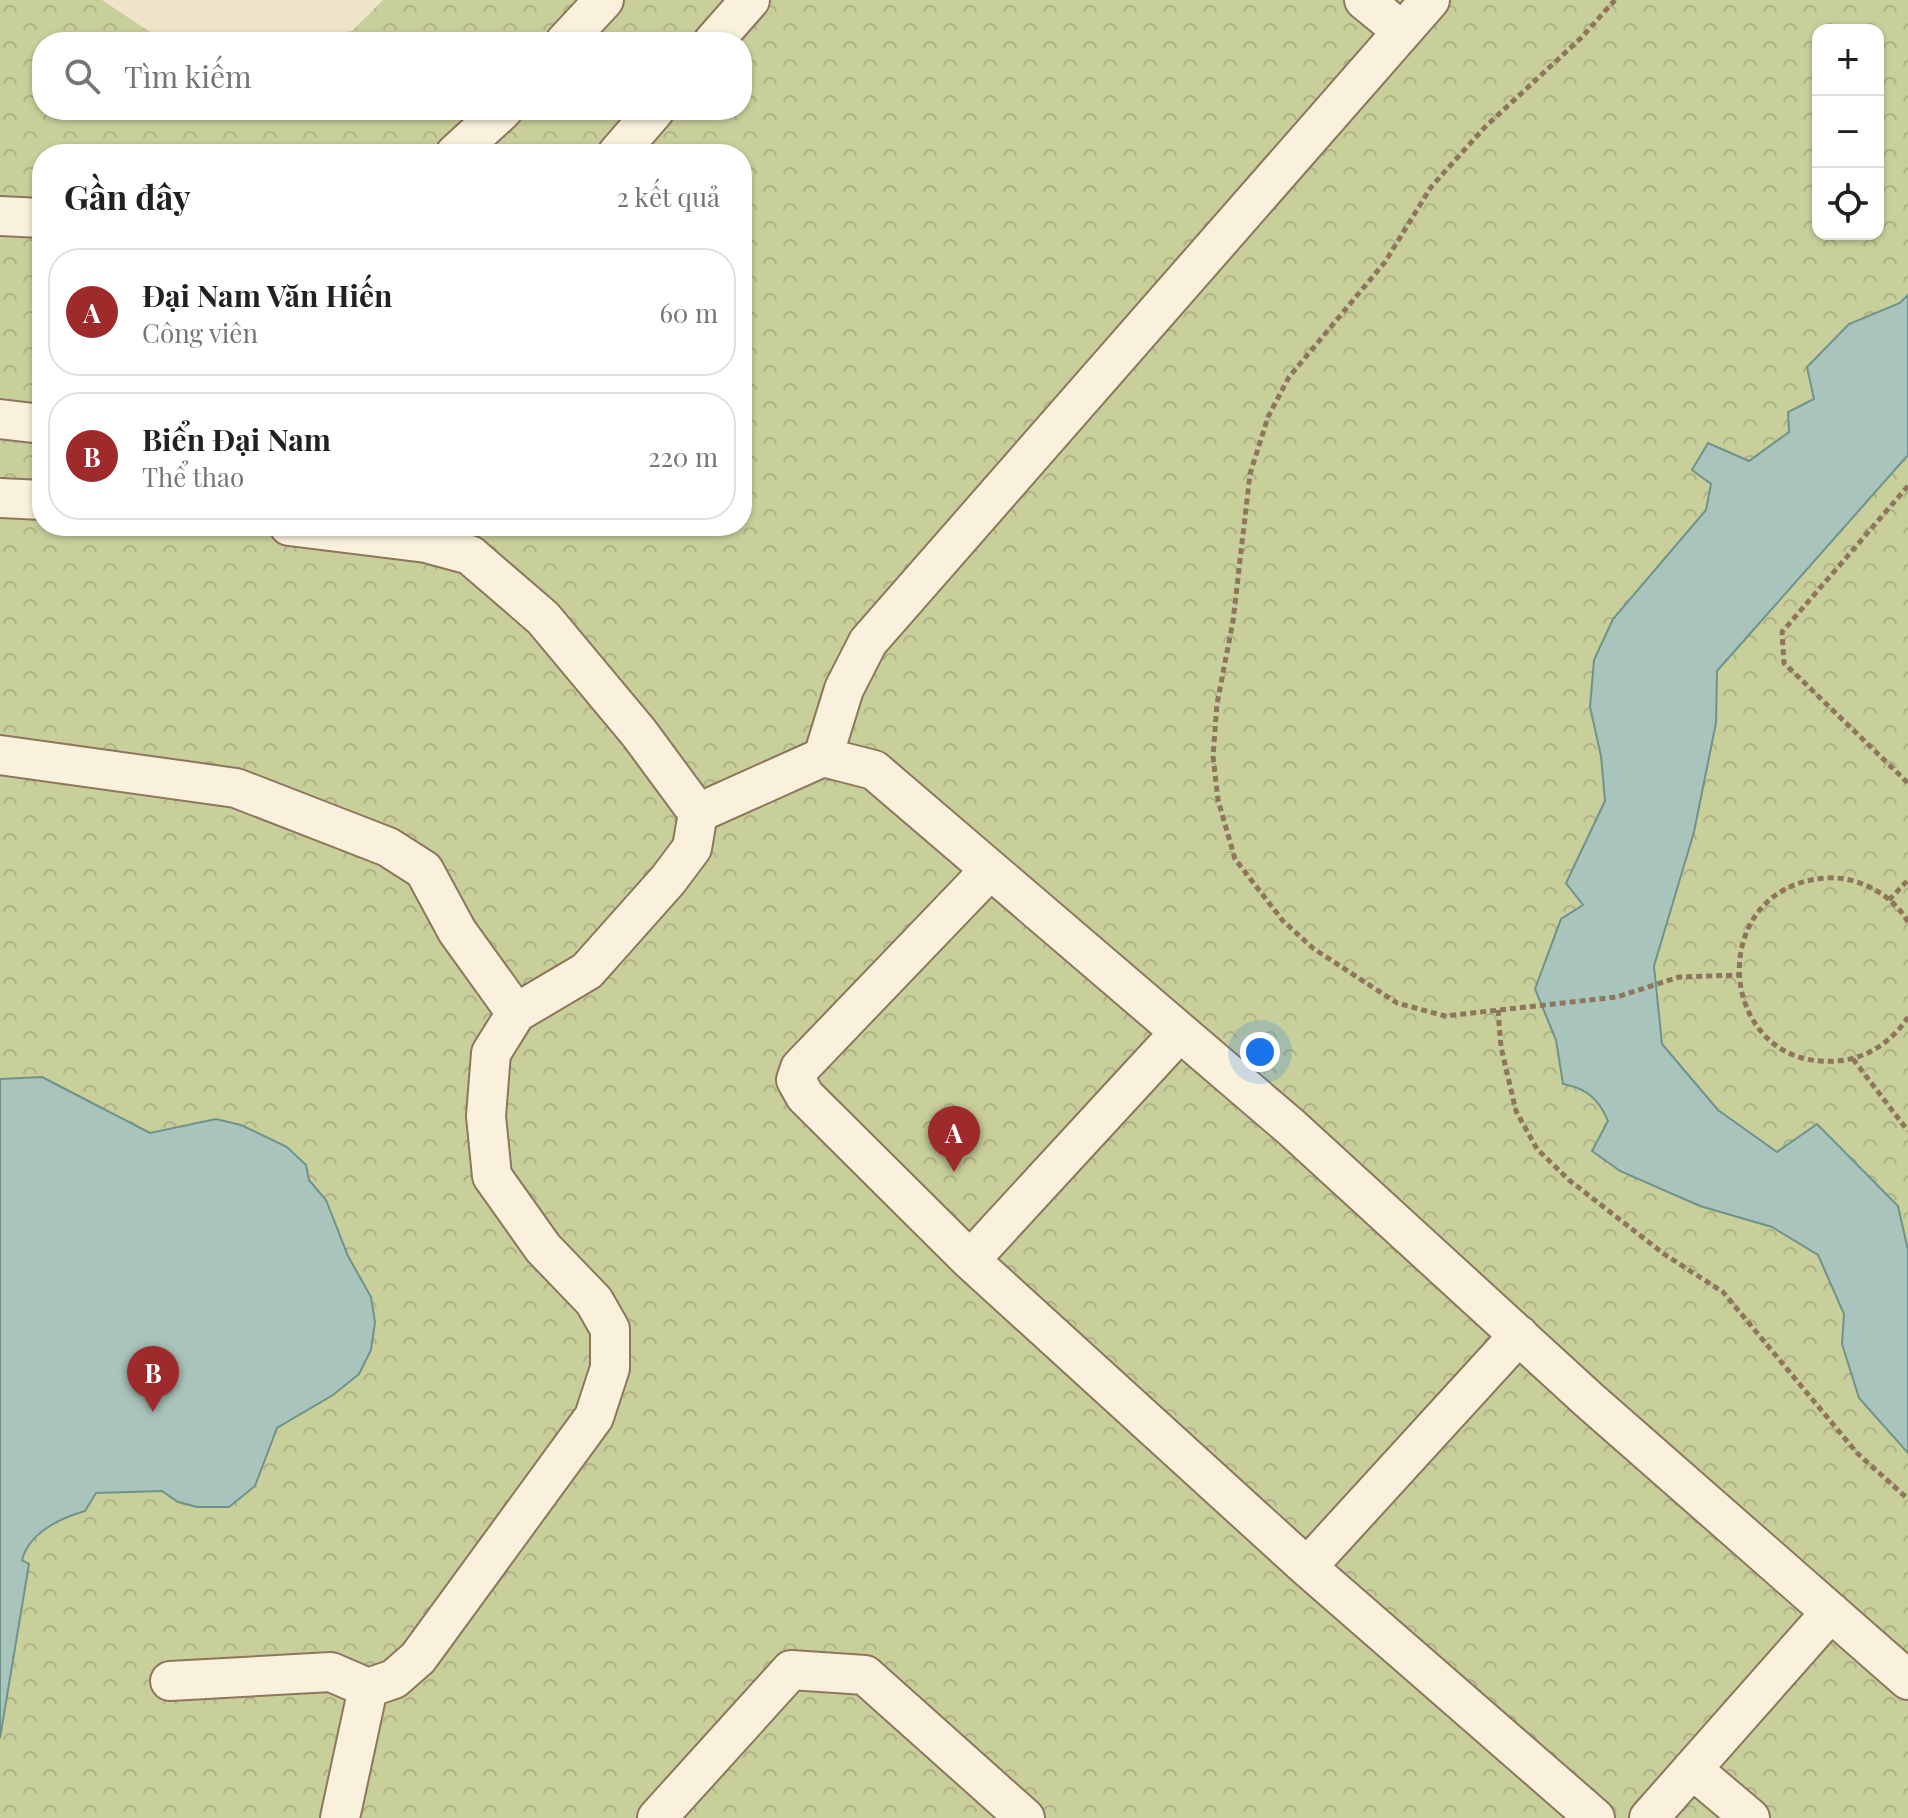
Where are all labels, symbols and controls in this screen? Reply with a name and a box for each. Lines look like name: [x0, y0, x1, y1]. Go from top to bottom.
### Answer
map controls: [1812, 24, 1884, 240]
button: +: [1812, 24, 1884, 96]
search box: [32, 32, 752, 120]
icon: search: [60, 54, 104, 98]
text: Tìm kiếm: [124, 56, 252, 96]
button: −: [1812, 96, 1884, 168]
button: locate: [1812, 168, 1884, 240]
text: Gần đây: [64, 173, 191, 219]
text: 2 kết quả: [616, 179, 720, 214]
text: Đại Nam Văn Hiến: [142, 275, 392, 315]
text: A: [83, 295, 101, 330]
text: 60 m: [659, 295, 718, 330]
text: Công viên: [142, 315, 258, 350]
text: Biển Đại Nam: [142, 419, 331, 459]
text: B: [83, 439, 101, 474]
text: 220 m: [648, 439, 718, 474]
text: Thể thao: [142, 459, 244, 494]
your location: [1240, 1032, 1280, 1072]
pin: A: [928, 1106, 980, 1172]
pin: B: [127, 1346, 179, 1412]

